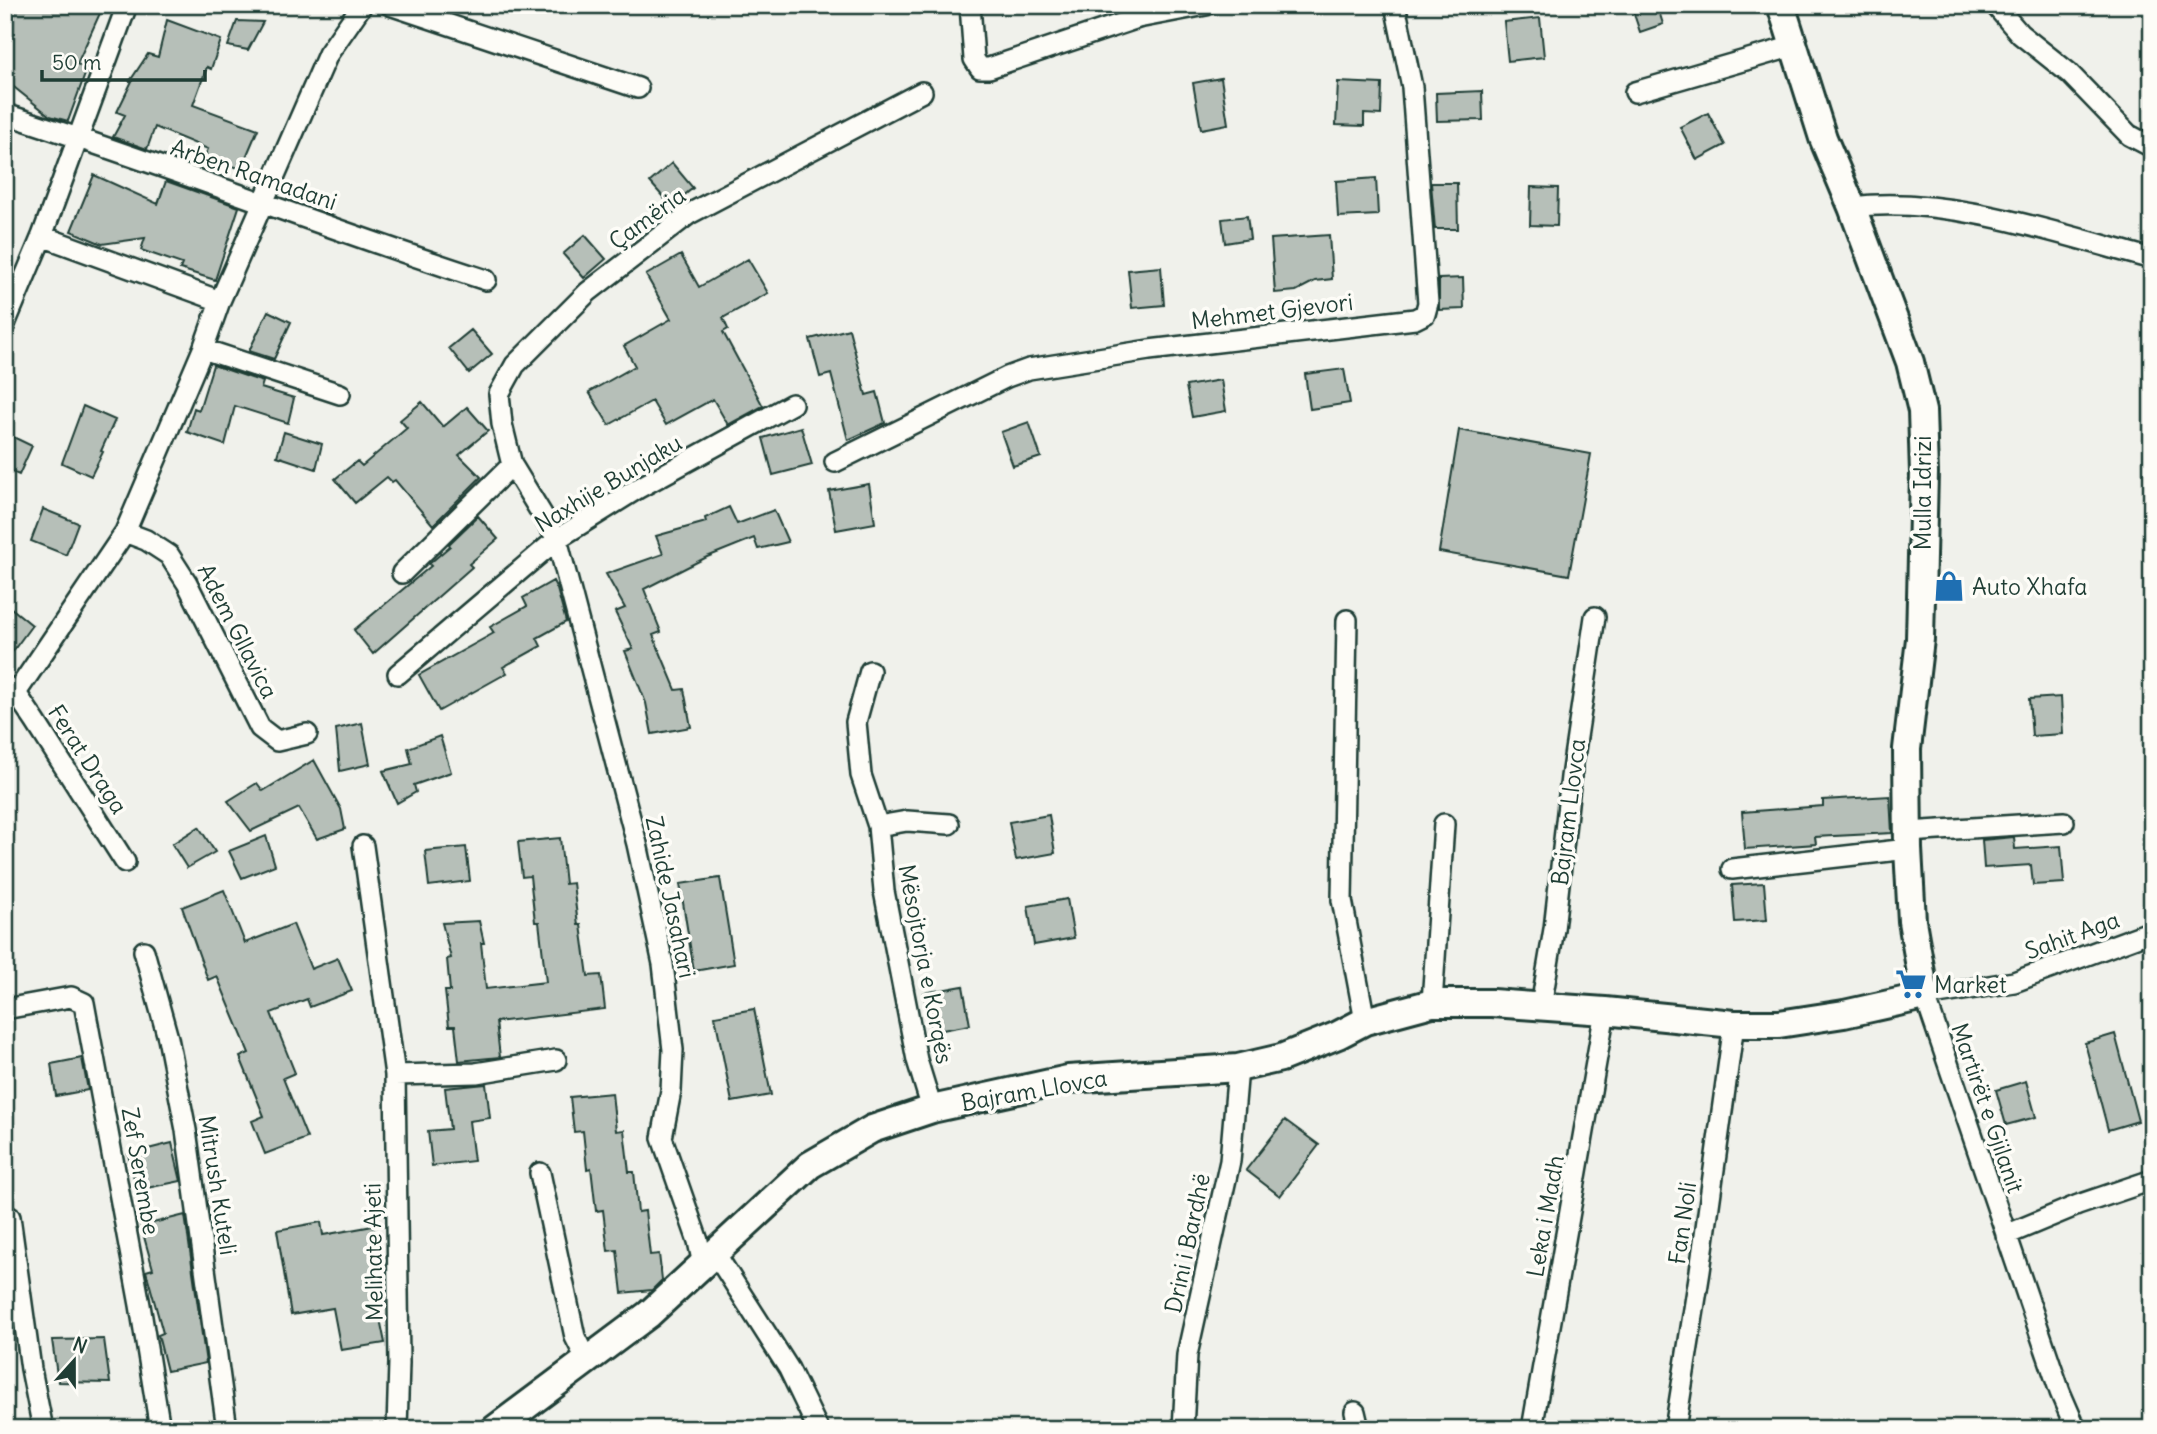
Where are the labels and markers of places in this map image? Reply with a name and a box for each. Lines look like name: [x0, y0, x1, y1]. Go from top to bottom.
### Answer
shop icon: Auto Xhafa: [1932, 569, 1966, 603]
place label: Auto Xhafa: [1972, 572, 2087, 601]
supermarket icon: Market: [1894, 967, 1928, 1001]
place label: Market: [1934, 970, 2007, 999]

